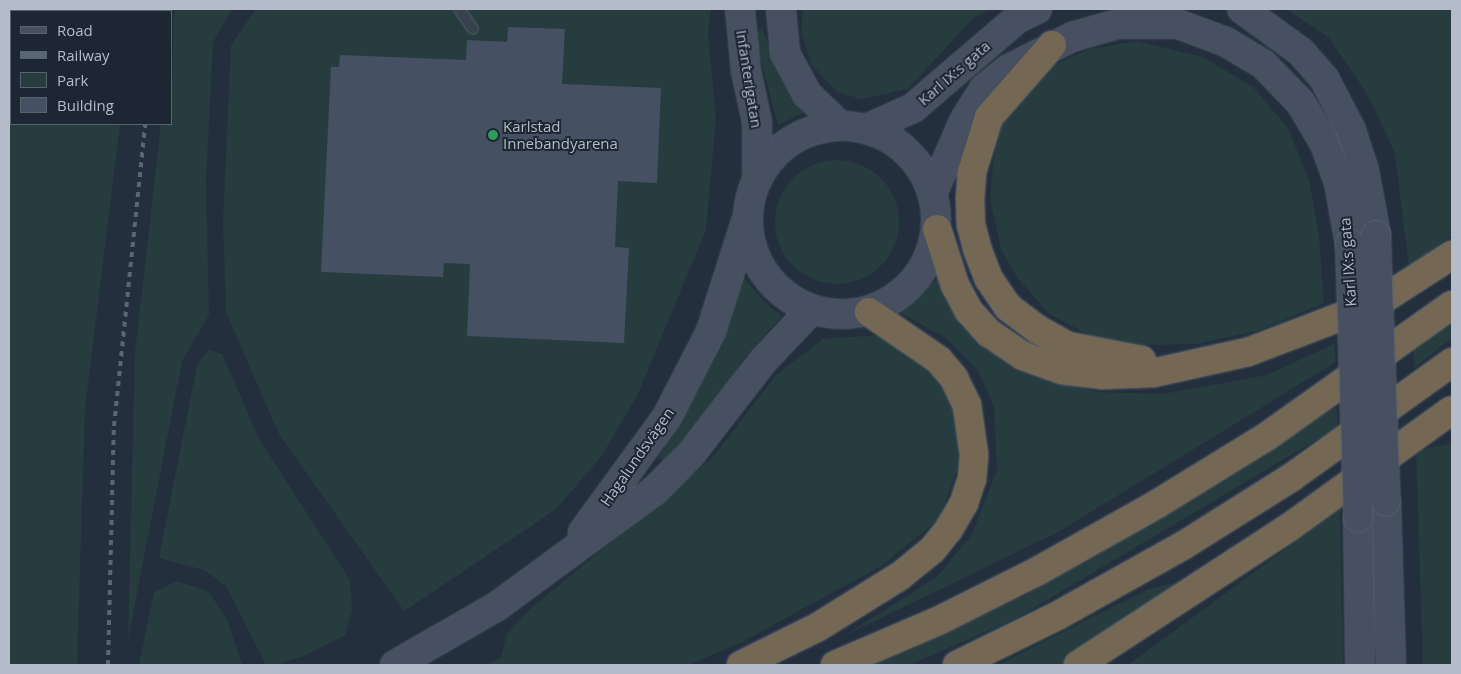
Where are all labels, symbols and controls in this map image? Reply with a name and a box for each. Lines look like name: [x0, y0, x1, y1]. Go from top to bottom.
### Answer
legend: [10, 10, 172, 125]
text: Road: [57, 20, 93, 40]
street label: Infanterigatan: [732, 29, 766, 129]
street label: Karl IX:s gata: [914, 37, 994, 109]
text: Railway: [57, 45, 110, 65]
text: Park: [57, 70, 88, 90]
text: Building: [57, 95, 114, 115]
place label: Karlstad Innebandyarena: [503, 117, 618, 152]
marker: Karlstad Innebandyarena: [487, 129, 499, 141]
street label: Karl IX:s gata: [1336, 217, 1360, 307]
street label: Hagalundsvägen: [596, 404, 678, 510]

